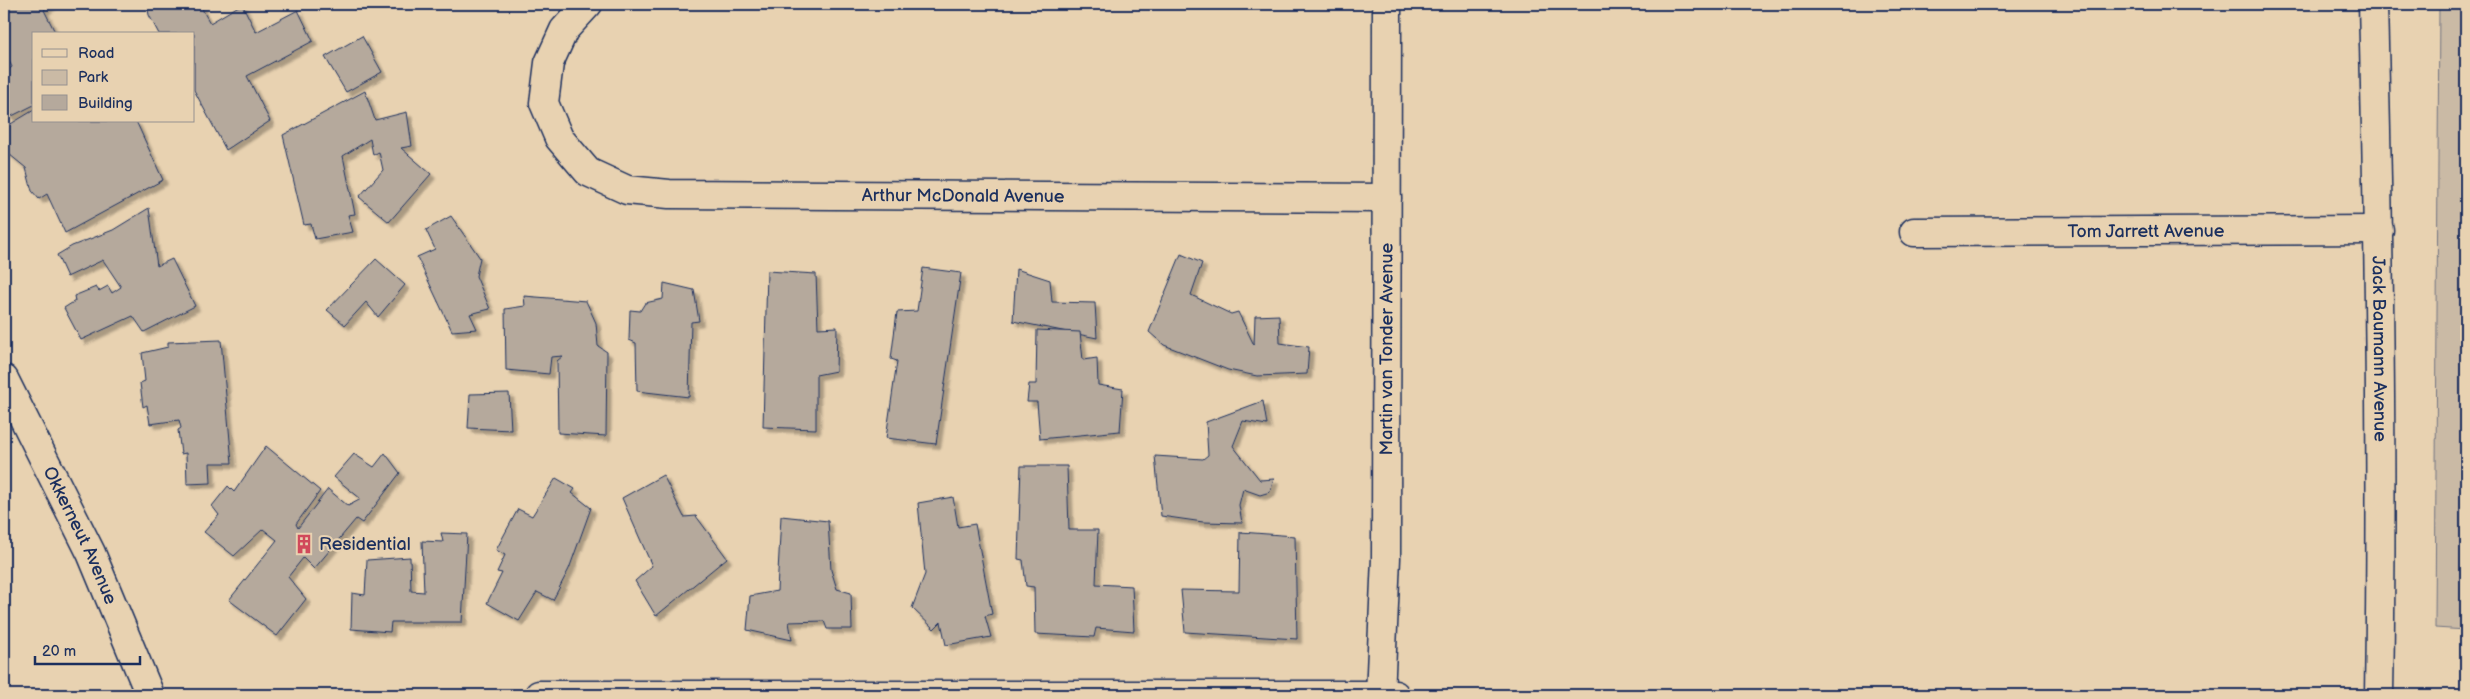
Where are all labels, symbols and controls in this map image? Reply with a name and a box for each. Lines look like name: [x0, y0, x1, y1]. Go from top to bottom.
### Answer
legend: [32, 32, 195, 122]
text: Road: [78, 44, 114, 63]
text: Park: [78, 68, 109, 87]
text: Building: [78, 94, 133, 113]
street label: Arthur McDonald Avenue: [862, 185, 1065, 207]
street label: Tom Jarrett Avenue: [2067, 221, 2225, 242]
street label: Martin van Tonder Avenue: [1376, 243, 1398, 455]
street label: Jack Baumann Avenue: [2367, 256, 2390, 442]
street label: Okkerneut Avenue: [38, 463, 121, 608]
building icon: Residential: [293, 533, 315, 555]
place label: Residential: [319, 534, 411, 555]
scale bar: [35, 634, 140, 666]
text: 20 m: [42, 642, 76, 661]

